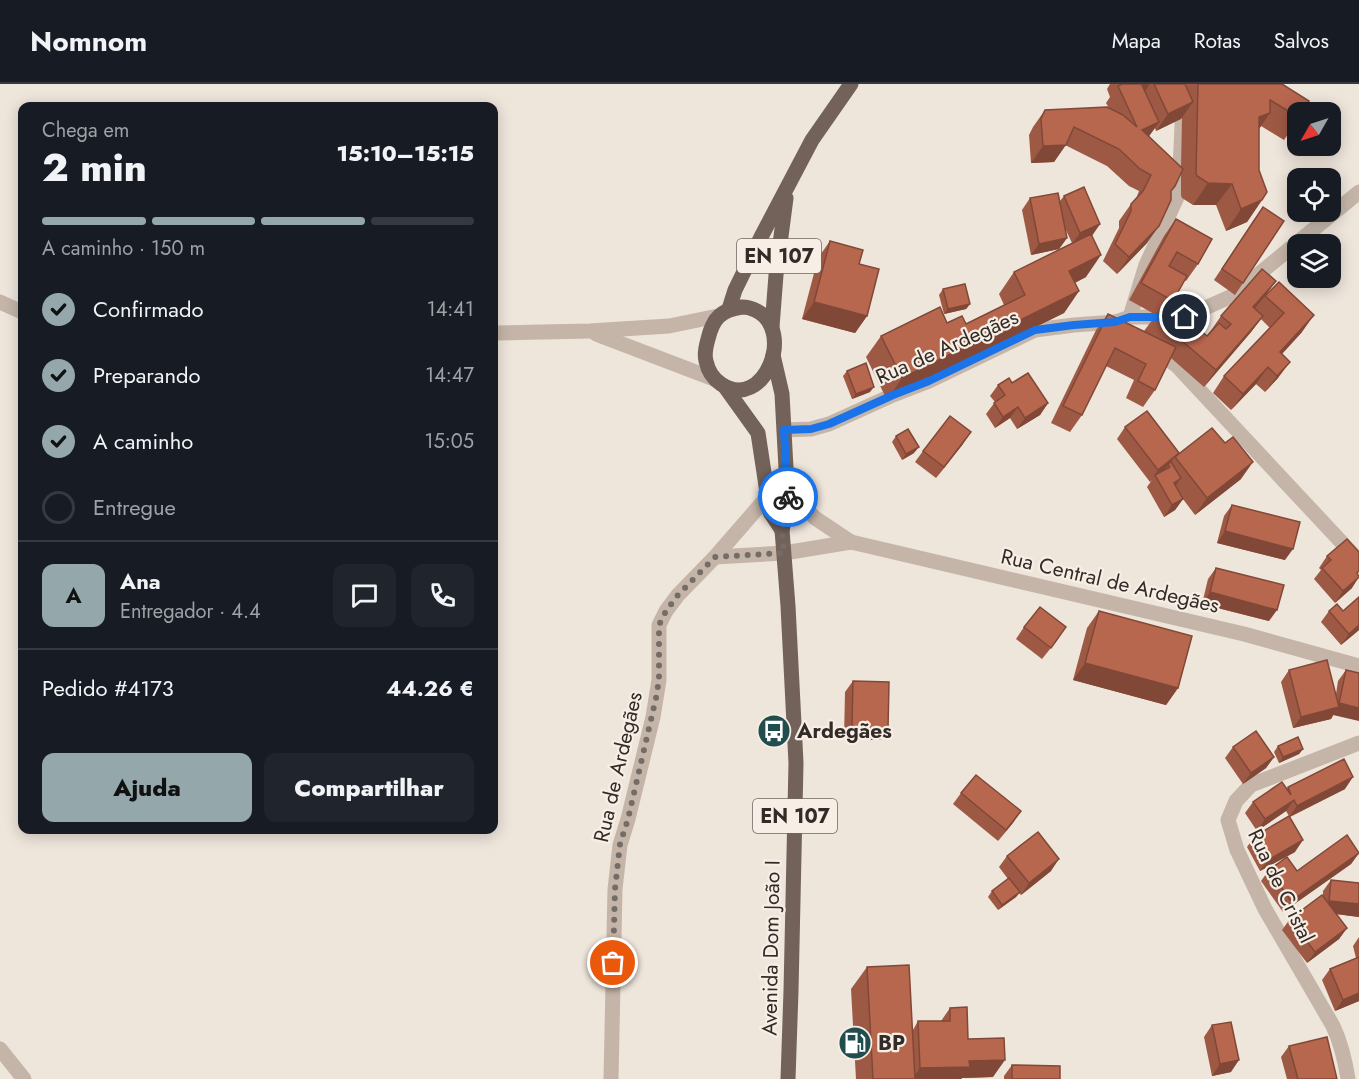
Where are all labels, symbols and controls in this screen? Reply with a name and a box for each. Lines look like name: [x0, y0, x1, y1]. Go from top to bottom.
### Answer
text: Nomnom: [30, 21, 147, 62]
text: Mapa: [1112, 26, 1161, 56]
text: Rotas: [1194, 26, 1241, 56]
text: Salvos: [1274, 26, 1329, 56]
north arrow: [1287, 102, 1341, 156]
map controls: [1287, 102, 1341, 288]
text: Chega em: [42, 116, 129, 145]
text: 15:10–15:15: [336, 137, 474, 169]
text: 2 min: [42, 139, 147, 196]
button: locate: [1287, 168, 1341, 222]
text: A caminho · 150 m: [42, 234, 205, 263]
button: layers: [1287, 234, 1341, 288]
road number: EN 107: [737, 239, 821, 273]
pin: [1159, 291, 1210, 342]
icon: check: [42, 293, 75, 326]
text: Confirmado: [93, 293, 203, 325]
text: 14:41: [427, 295, 474, 324]
icon: home: [1168, 300, 1201, 333]
street label: Rua de Ardegães: [871, 302, 1023, 392]
icon: check: [42, 359, 75, 392]
text: Preparando: [93, 359, 201, 391]
text: 14:47: [425, 361, 474, 390]
icon: check: [42, 425, 75, 458]
text: A caminho: [93, 425, 193, 457]
text: 15:05: [424, 427, 474, 456]
courier: [758, 467, 818, 527]
icon: bike: [772, 481, 805, 514]
text: Entregue: [93, 491, 176, 523]
street label: Rua Central de Ardegães: [998, 541, 1222, 621]
button: chat: [333, 564, 396, 627]
button: phone: [411, 564, 474, 627]
text: Ana: [120, 565, 161, 597]
text: A: [65, 579, 82, 611]
text: Entregador · 4.4: [120, 597, 261, 626]
text: Pedido #4173: [42, 672, 174, 704]
text: 44.26 €: [386, 672, 474, 704]
street label: Rua de Ardegães: [586, 689, 650, 845]
bus stop icon: Ardegães: [756, 713, 792, 749]
place label: Ardegães: [796, 716, 892, 746]
button: Ajuda: [42, 753, 252, 822]
button: Compartilhar: [264, 753, 474, 822]
road number: EN 107: [753, 799, 837, 833]
street label: Rua de Cristal: [1240, 824, 1322, 948]
street label: Avenida Dom João I: [754, 860, 788, 1036]
pin: [587, 937, 638, 988]
icon: bag: [596, 946, 629, 979]
fuel station icon: BP: [837, 1025, 873, 1061]
place label: BP: [878, 1028, 905, 1058]

